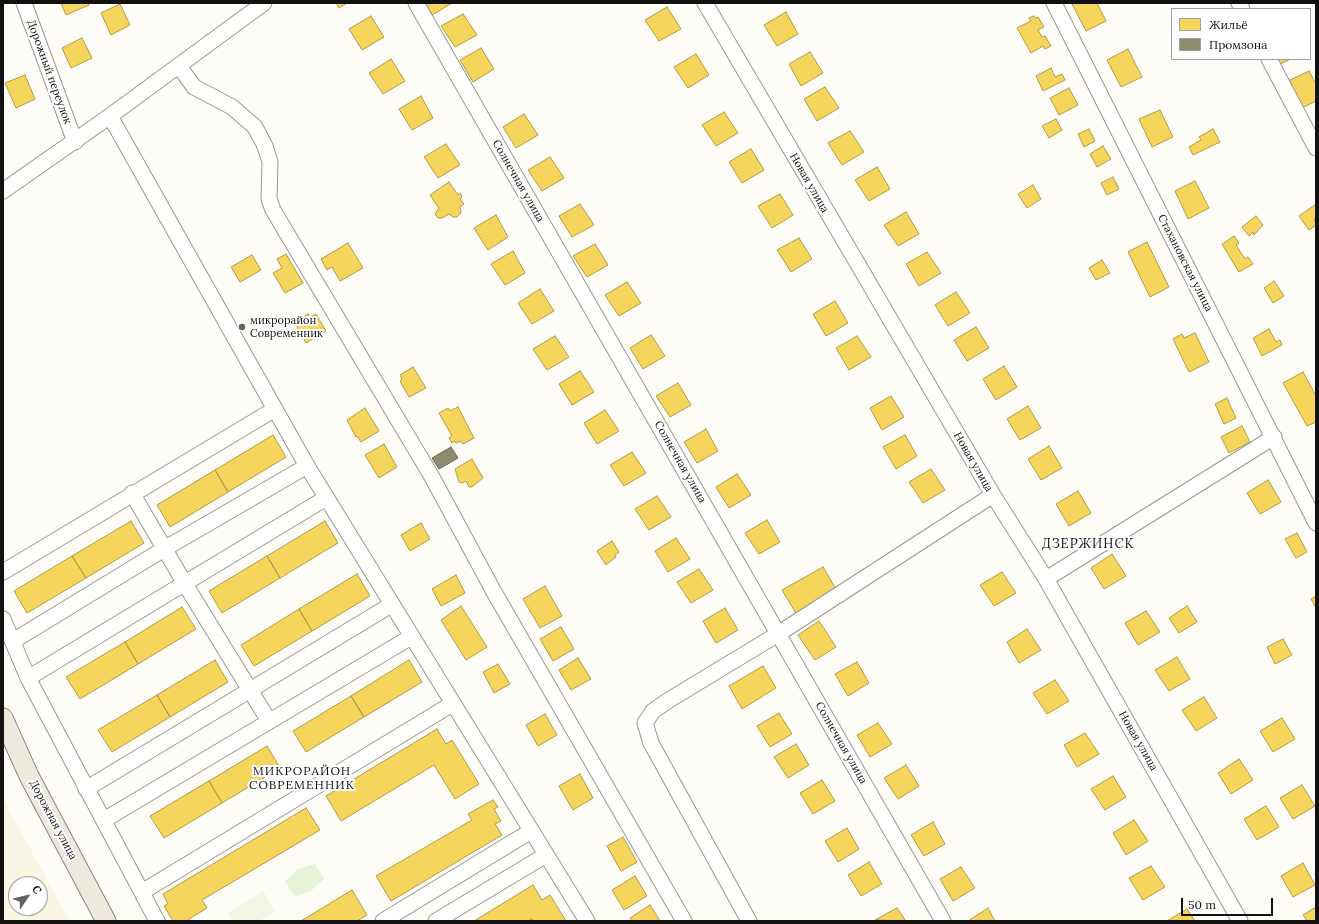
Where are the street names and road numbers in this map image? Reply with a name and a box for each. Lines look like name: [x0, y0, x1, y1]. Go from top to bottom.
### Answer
street label: Дорожный переулок: [24, 18, 74, 126]
street label: Солнечная улица: [489, 138, 547, 224]
street label: Новая улица: [787, 151, 831, 215]
street label: Стахановская улица: [1155, 212, 1215, 314]
street label: Солнечная улица: [651, 419, 709, 505]
street label: Новая улица: [951, 430, 995, 494]
street label: Солнечная улица: [812, 700, 870, 786]
street label: Новая улица: [1116, 709, 1160, 773]
street label: Дорожная улица: [26, 778, 80, 862]

